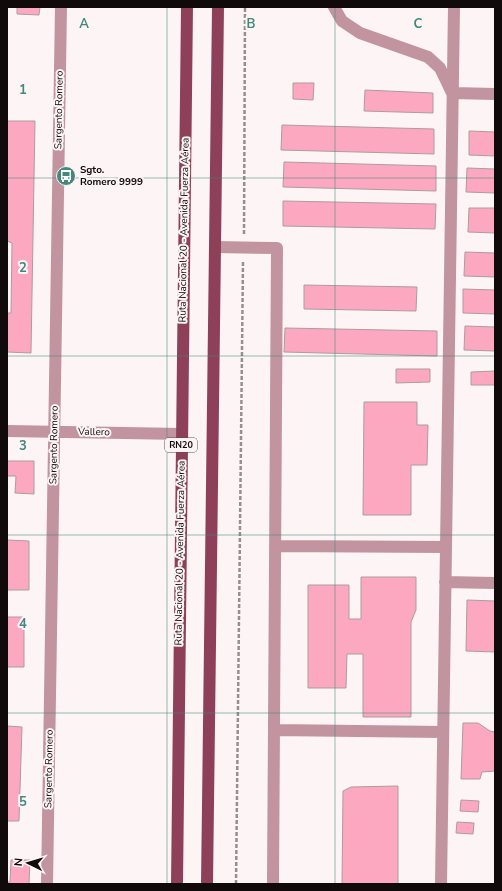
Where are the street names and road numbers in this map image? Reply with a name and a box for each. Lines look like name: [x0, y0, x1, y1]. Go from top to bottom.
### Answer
street label: Sargento Romero: [51, 70, 67, 149]
street label: Ruta Nacional 20 - Avenida Fuerza Aérea: [175, 137, 193, 323]
street label: Sargento Romero: [46, 405, 62, 484]
street label: Vallero: [77, 425, 110, 439]
road number: RN20: [165, 438, 197, 452]
street label: Ruta Nacional 20 - Avenida Fuerza Aérea: [171, 460, 189, 646]
street label: Sargento Romero: [41, 729, 57, 808]

